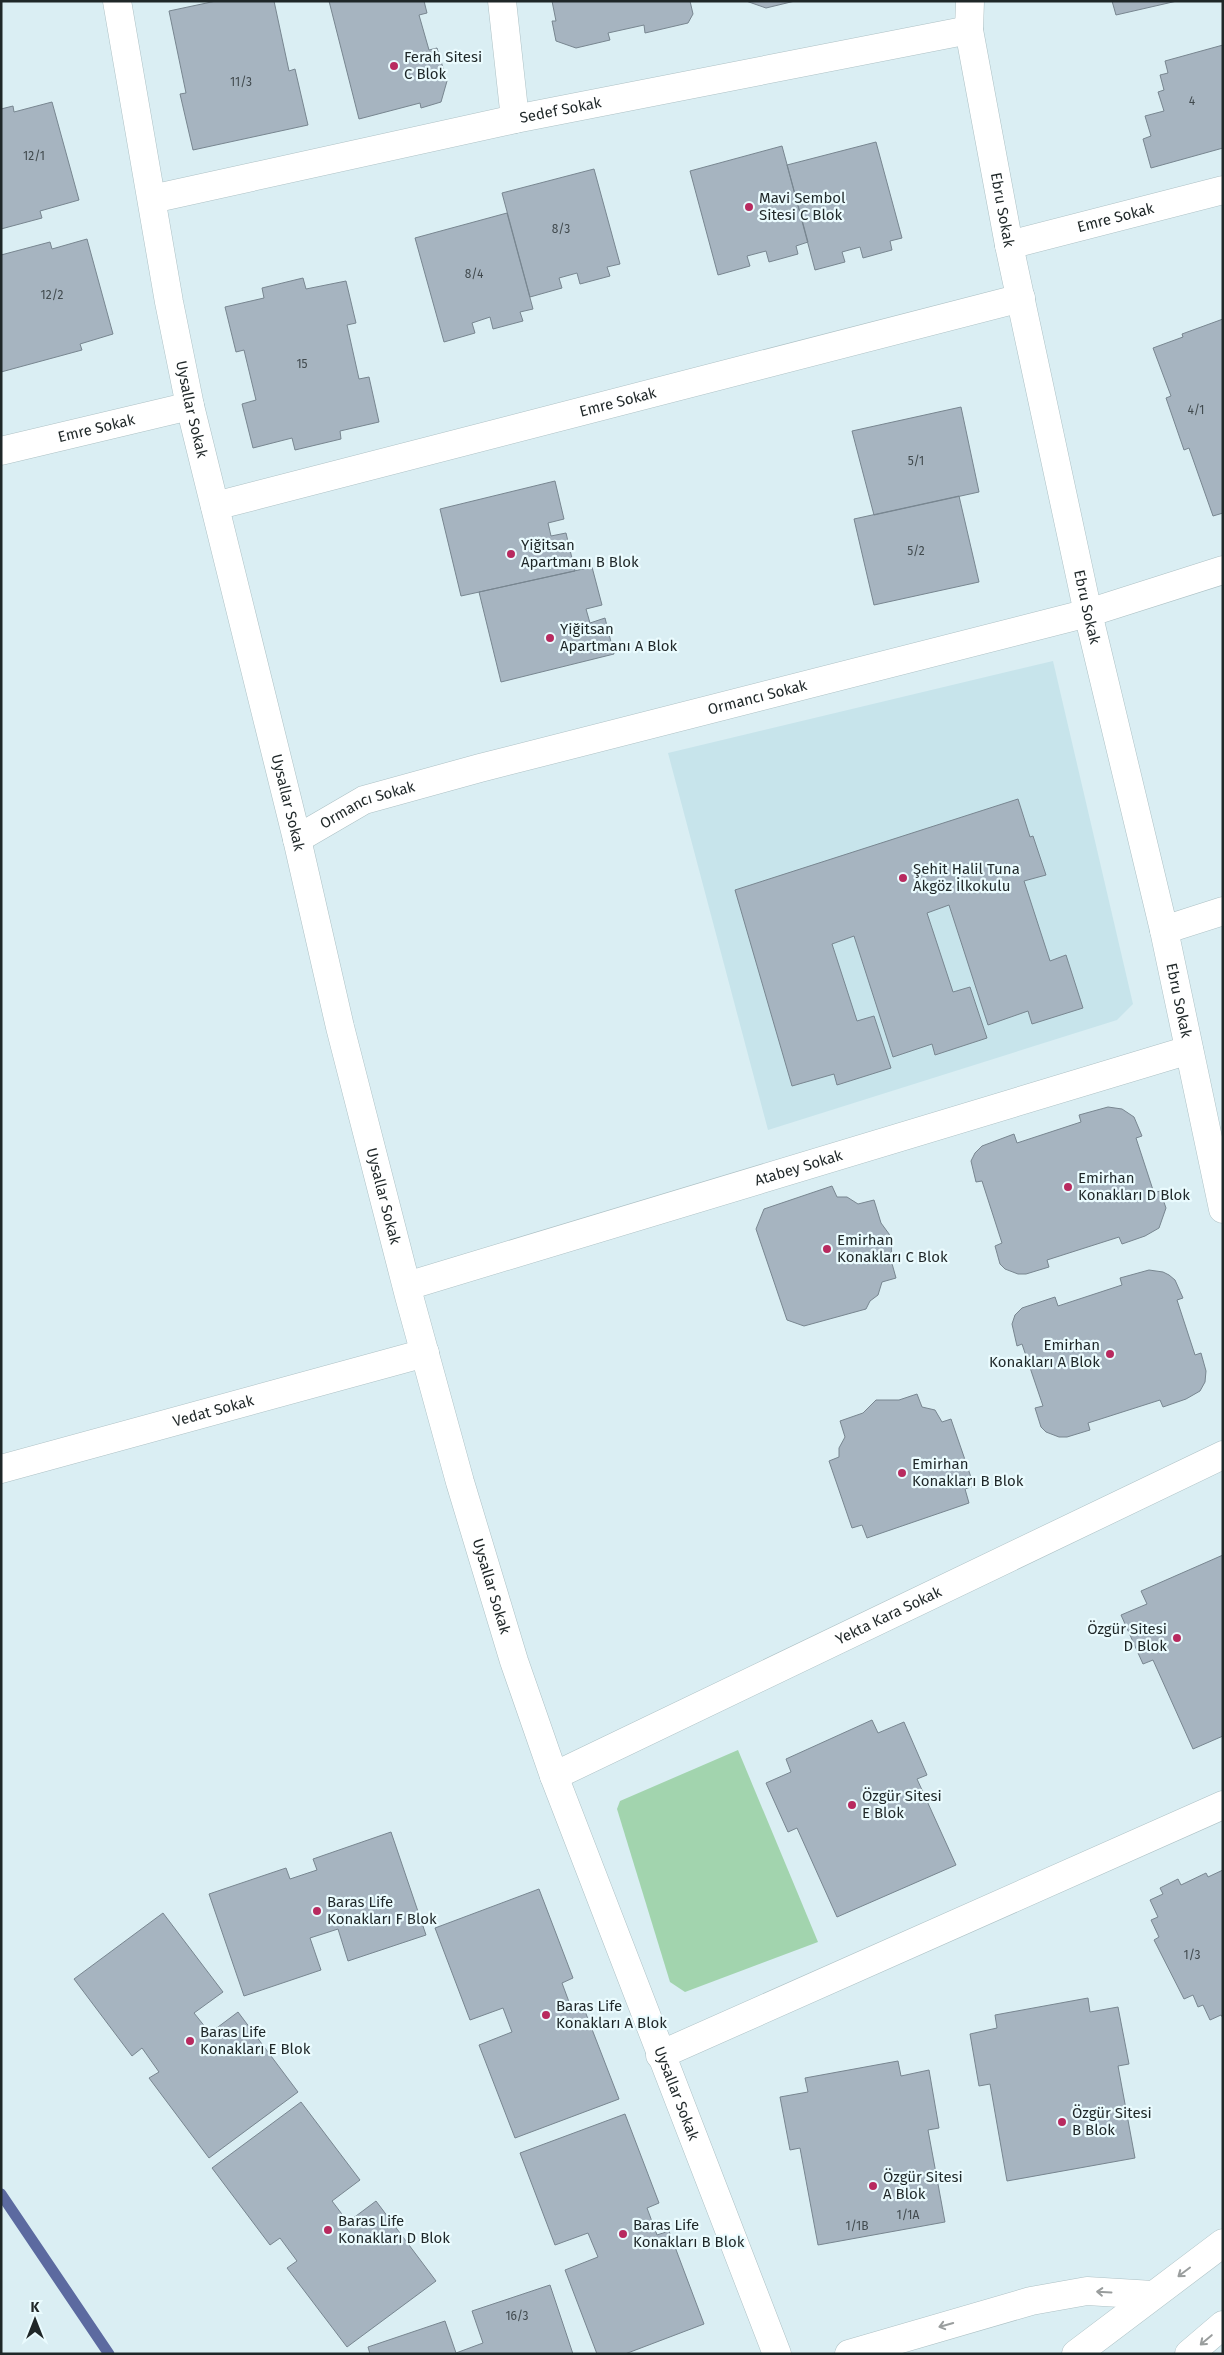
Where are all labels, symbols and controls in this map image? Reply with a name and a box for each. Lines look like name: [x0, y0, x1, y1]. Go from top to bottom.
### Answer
place label: Ferah Sitesi C Blok: [404, 48, 482, 83]
marker: Ferah Sitesi C Blok: [388, 60, 400, 72]
house number: 11/3: [230, 75, 252, 89]
street label: Sedef Sokak: [518, 93, 603, 127]
house number: 4: [1189, 94, 1196, 108]
house number: 12/1: [23, 149, 45, 163]
street label: Ebru Sokak: [987, 171, 1018, 249]
place label: Mavi Sembol Sitesi C Blok: [759, 189, 846, 224]
street label: Emre Sokak: [1075, 199, 1156, 236]
marker: Mavi Sembol Sitesi C Blok: [743, 201, 755, 213]
house number: 8/3: [552, 222, 570, 236]
house number: 8/4: [465, 267, 484, 281]
house number: 12/2: [41, 288, 63, 302]
house number: 15: [296, 357, 308, 371]
street label: Uysallar Sokak: [172, 359, 212, 460]
street label: Emre Sokak: [578, 383, 658, 421]
house number: 4/1: [1188, 403, 1204, 417]
street label: Emre Sokak: [56, 410, 137, 446]
house number: 5/1: [908, 454, 924, 468]
place label: Yiğitsan Apartmanı B Blok: [521, 536, 639, 571]
house number: 5/2: [907, 544, 925, 558]
marker: Yiğitsan Apartmanı B Blok: [505, 548, 517, 560]
street label: Ebru Sokak: [1070, 568, 1104, 646]
place label: Yiğitsan Apartmanı A Blok: [560, 620, 678, 655]
marker: Yiğitsan Apartmanı A Blok: [544, 632, 556, 644]
street label: Ormancı Sokak: [706, 676, 809, 719]
street label: Uysallar Sokak: [267, 752, 309, 853]
street label: Ormancı Sokak: [317, 777, 417, 833]
place label: Şehit Halil Tuna Akgöz İlkokulu: [913, 860, 1020, 895]
marker: Şehit Halil Tuna Akgöz İlkokulu: [897, 872, 909, 884]
street label: Ebru Sokak: [1162, 961, 1196, 1040]
street label: Uysallar Sokak: [362, 1146, 404, 1247]
street label: Atabey Sokak: [752, 1146, 845, 1190]
place label: Emirhan Konakları D Blok: [1078, 1169, 1190, 1204]
marker: Emirhan Konakları D Blok: [1062, 1181, 1074, 1193]
place label: Emirhan Konakları C Blok: [837, 1231, 948, 1266]
marker: Emirhan Konakları C Blok: [821, 1243, 833, 1255]
place label: Emirhan Konakları A Blok: [989, 1336, 1100, 1371]
marker: Emirhan Konakları A Blok: [1104, 1348, 1116, 1360]
street label: Vedat Sokak: [171, 1391, 256, 1431]
place label: Emirhan Konakları B Blok: [912, 1455, 1024, 1490]
marker: Emirhan Konakları B Blok: [896, 1467, 908, 1479]
street label: Uysallar Sokak: [469, 1536, 514, 1637]
street label: Yekta Kara Sokak: [833, 1582, 945, 1649]
place label: Özgür Sitesi D Blok: [1087, 1620, 1167, 1655]
marker: Özgür Sitesi D Blok: [1171, 1632, 1183, 1644]
place label: Özgür Sitesi E Blok: [862, 1787, 942, 1822]
marker: Özgür Sitesi E Blok: [846, 1799, 858, 1811]
place label: Baras Life Konakları F Blok: [327, 1893, 437, 1928]
marker: Baras Life Konakları F Blok: [311, 1905, 323, 1917]
house number: 1/3: [1183, 1948, 1201, 1962]
place label: Baras Life Konakları A Blok: [556, 1997, 667, 2032]
marker: Baras Life Konakları A Blok: [540, 2009, 552, 2021]
place label: Baras Life Konakları E Blok: [200, 2023, 311, 2058]
marker: Baras Life Konakları E Blok: [184, 2035, 196, 2047]
street label: Uysallar Sokak: [650, 2044, 703, 2143]
place label: Özgür Sitesi B Blok: [1072, 2104, 1152, 2139]
marker: Özgür Sitesi B Blok: [1056, 2116, 1068, 2128]
place label: Özgür Sitesi A Blok: [883, 2168, 963, 2203]
marker: Özgür Sitesi A Blok: [867, 2180, 879, 2192]
house number: 1/1A: [897, 2208, 920, 2222]
place label: Baras Life Konakları D Blok: [338, 2212, 450, 2247]
place label: Baras Life Konakları B Blok: [633, 2216, 745, 2251]
house number: 1/1B: [845, 2219, 869, 2233]
marker: Baras Life Konakları D Blok: [322, 2224, 334, 2236]
marker: Baras Life Konakları B Blok: [617, 2228, 629, 2240]
one-way arrow: [1177, 2267, 1191, 2277]
one-way arrow: [1096, 2288, 1112, 2297]
north arrow: [10, 2295, 60, 2345]
text: K: [31, 2299, 41, 2316]
house number: 16/3: [505, 2309, 529, 2323]
one-way arrow: [938, 2321, 954, 2331]
one-way arrow: [1199, 2334, 1212, 2345]

